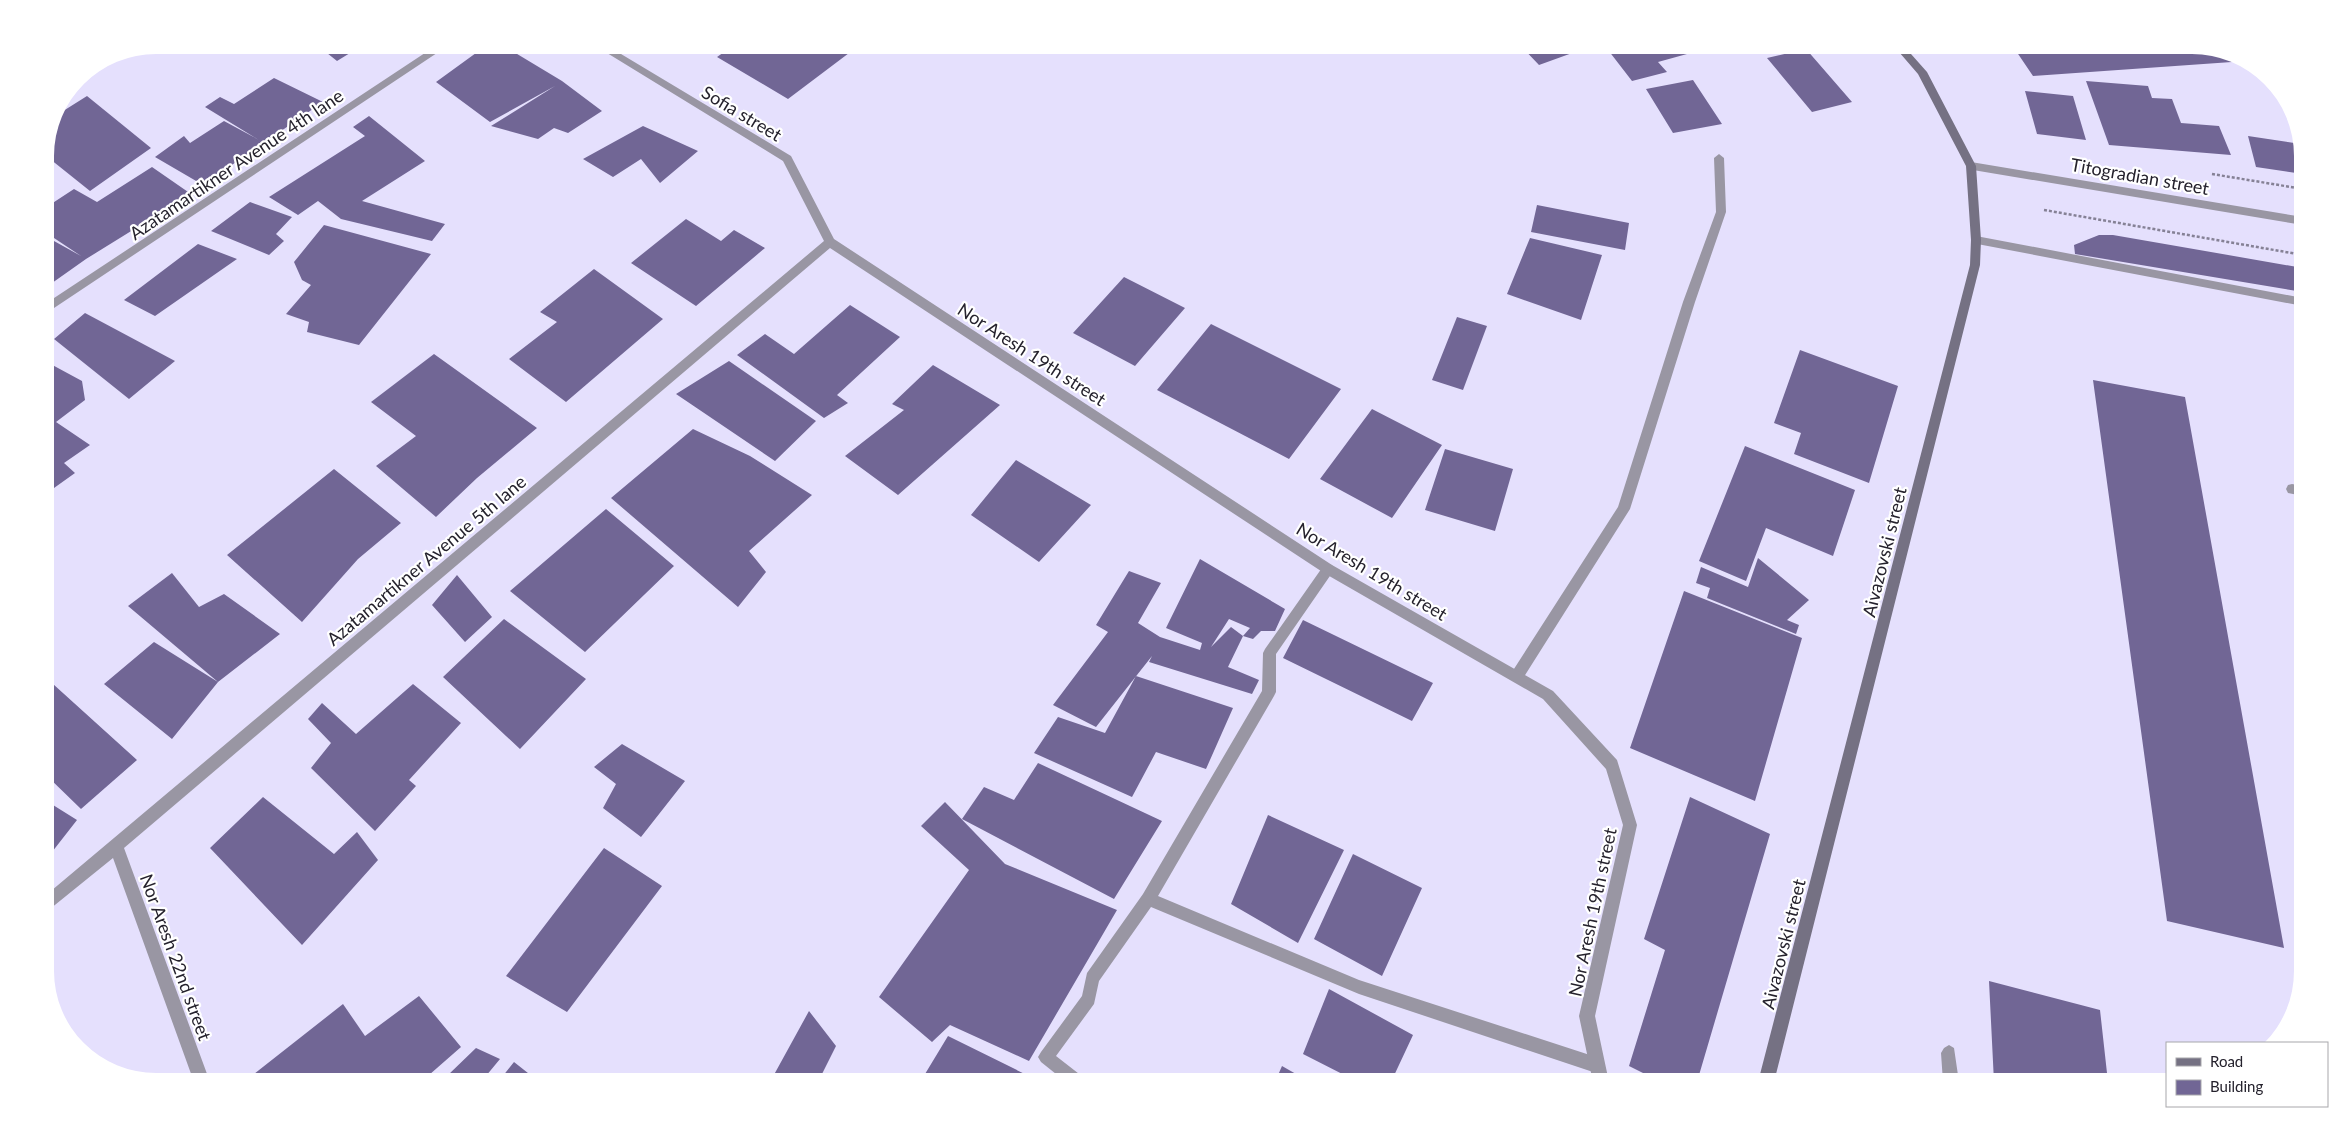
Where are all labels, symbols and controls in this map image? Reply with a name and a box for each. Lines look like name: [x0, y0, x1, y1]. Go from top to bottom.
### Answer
street label: Sofia street: [698, 81, 786, 146]
street label: Azatamartikner Avenue 4th lane: [125, 84, 347, 244]
street label: Titogradian street: [2069, 153, 2211, 199]
street label: Nor Aresh 19th street: [954, 298, 1111, 410]
street label: Azatamartikner Avenue 5th lane: [322, 470, 530, 650]
street label: Aivazovski street: [1857, 484, 1911, 619]
street label: Nor Aresh 19th street: [1293, 517, 1452, 625]
street label: Nor Aresh 19th street: [1563, 825, 1621, 998]
street label: Nor Aresh 22nd street: [136, 871, 217, 1044]
street label: Aivazovski street: [1756, 876, 1810, 1011]
legend: [2166, 1042, 2328, 1107]
text: Road: [2210, 1052, 2243, 1070]
text: Building: [2210, 1077, 2263, 1095]

